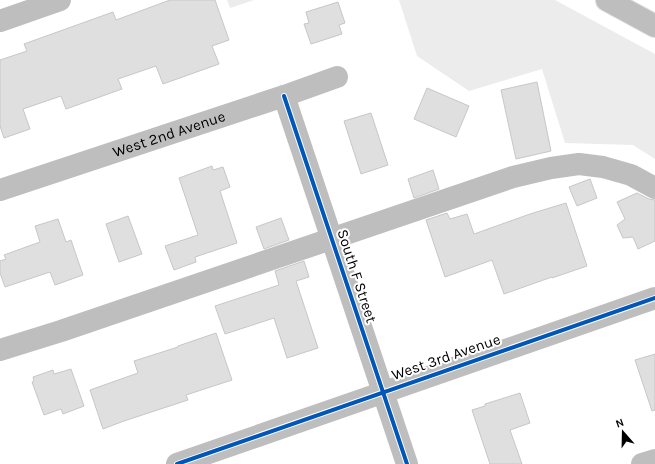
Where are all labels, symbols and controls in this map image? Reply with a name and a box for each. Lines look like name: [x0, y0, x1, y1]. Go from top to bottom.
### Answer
street label: West 2nd Avenue: [110, 107, 228, 161]
street label: South F Street: [333, 227, 381, 325]
street label: West 3rd Avenue: [389, 330, 503, 384]
north arrow: [603, 412, 643, 452]
text: N: [614, 416, 626, 431]

